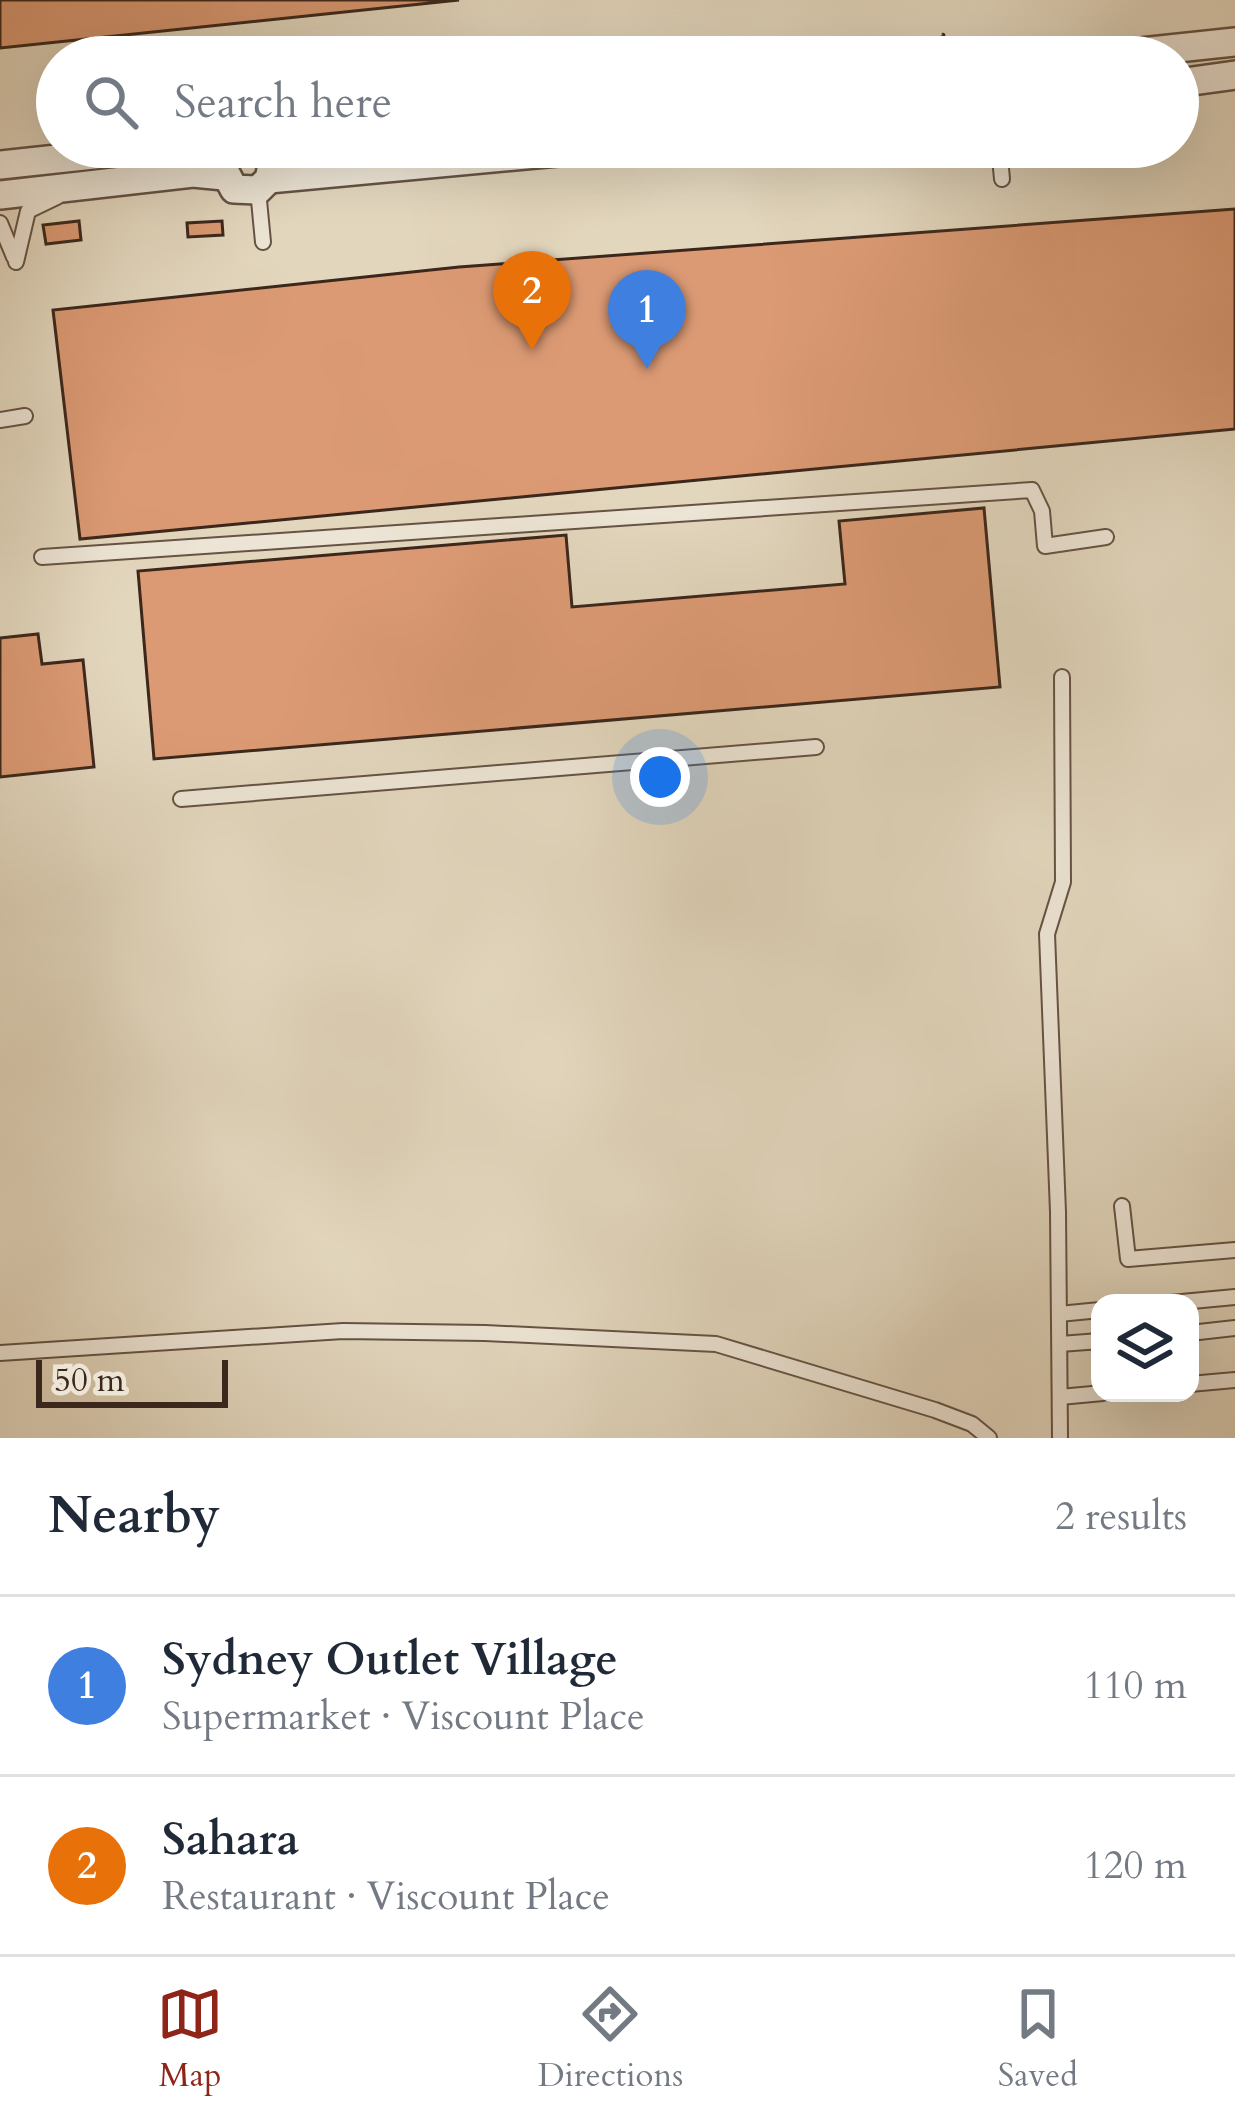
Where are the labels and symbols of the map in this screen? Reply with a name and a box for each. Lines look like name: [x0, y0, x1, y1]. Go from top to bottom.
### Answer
pin: 2: [493, 251, 571, 350]
pin: 1: [608, 270, 686, 369]
your location: [630, 747, 690, 807]
scale bar: [36, 1354, 228, 1407]

